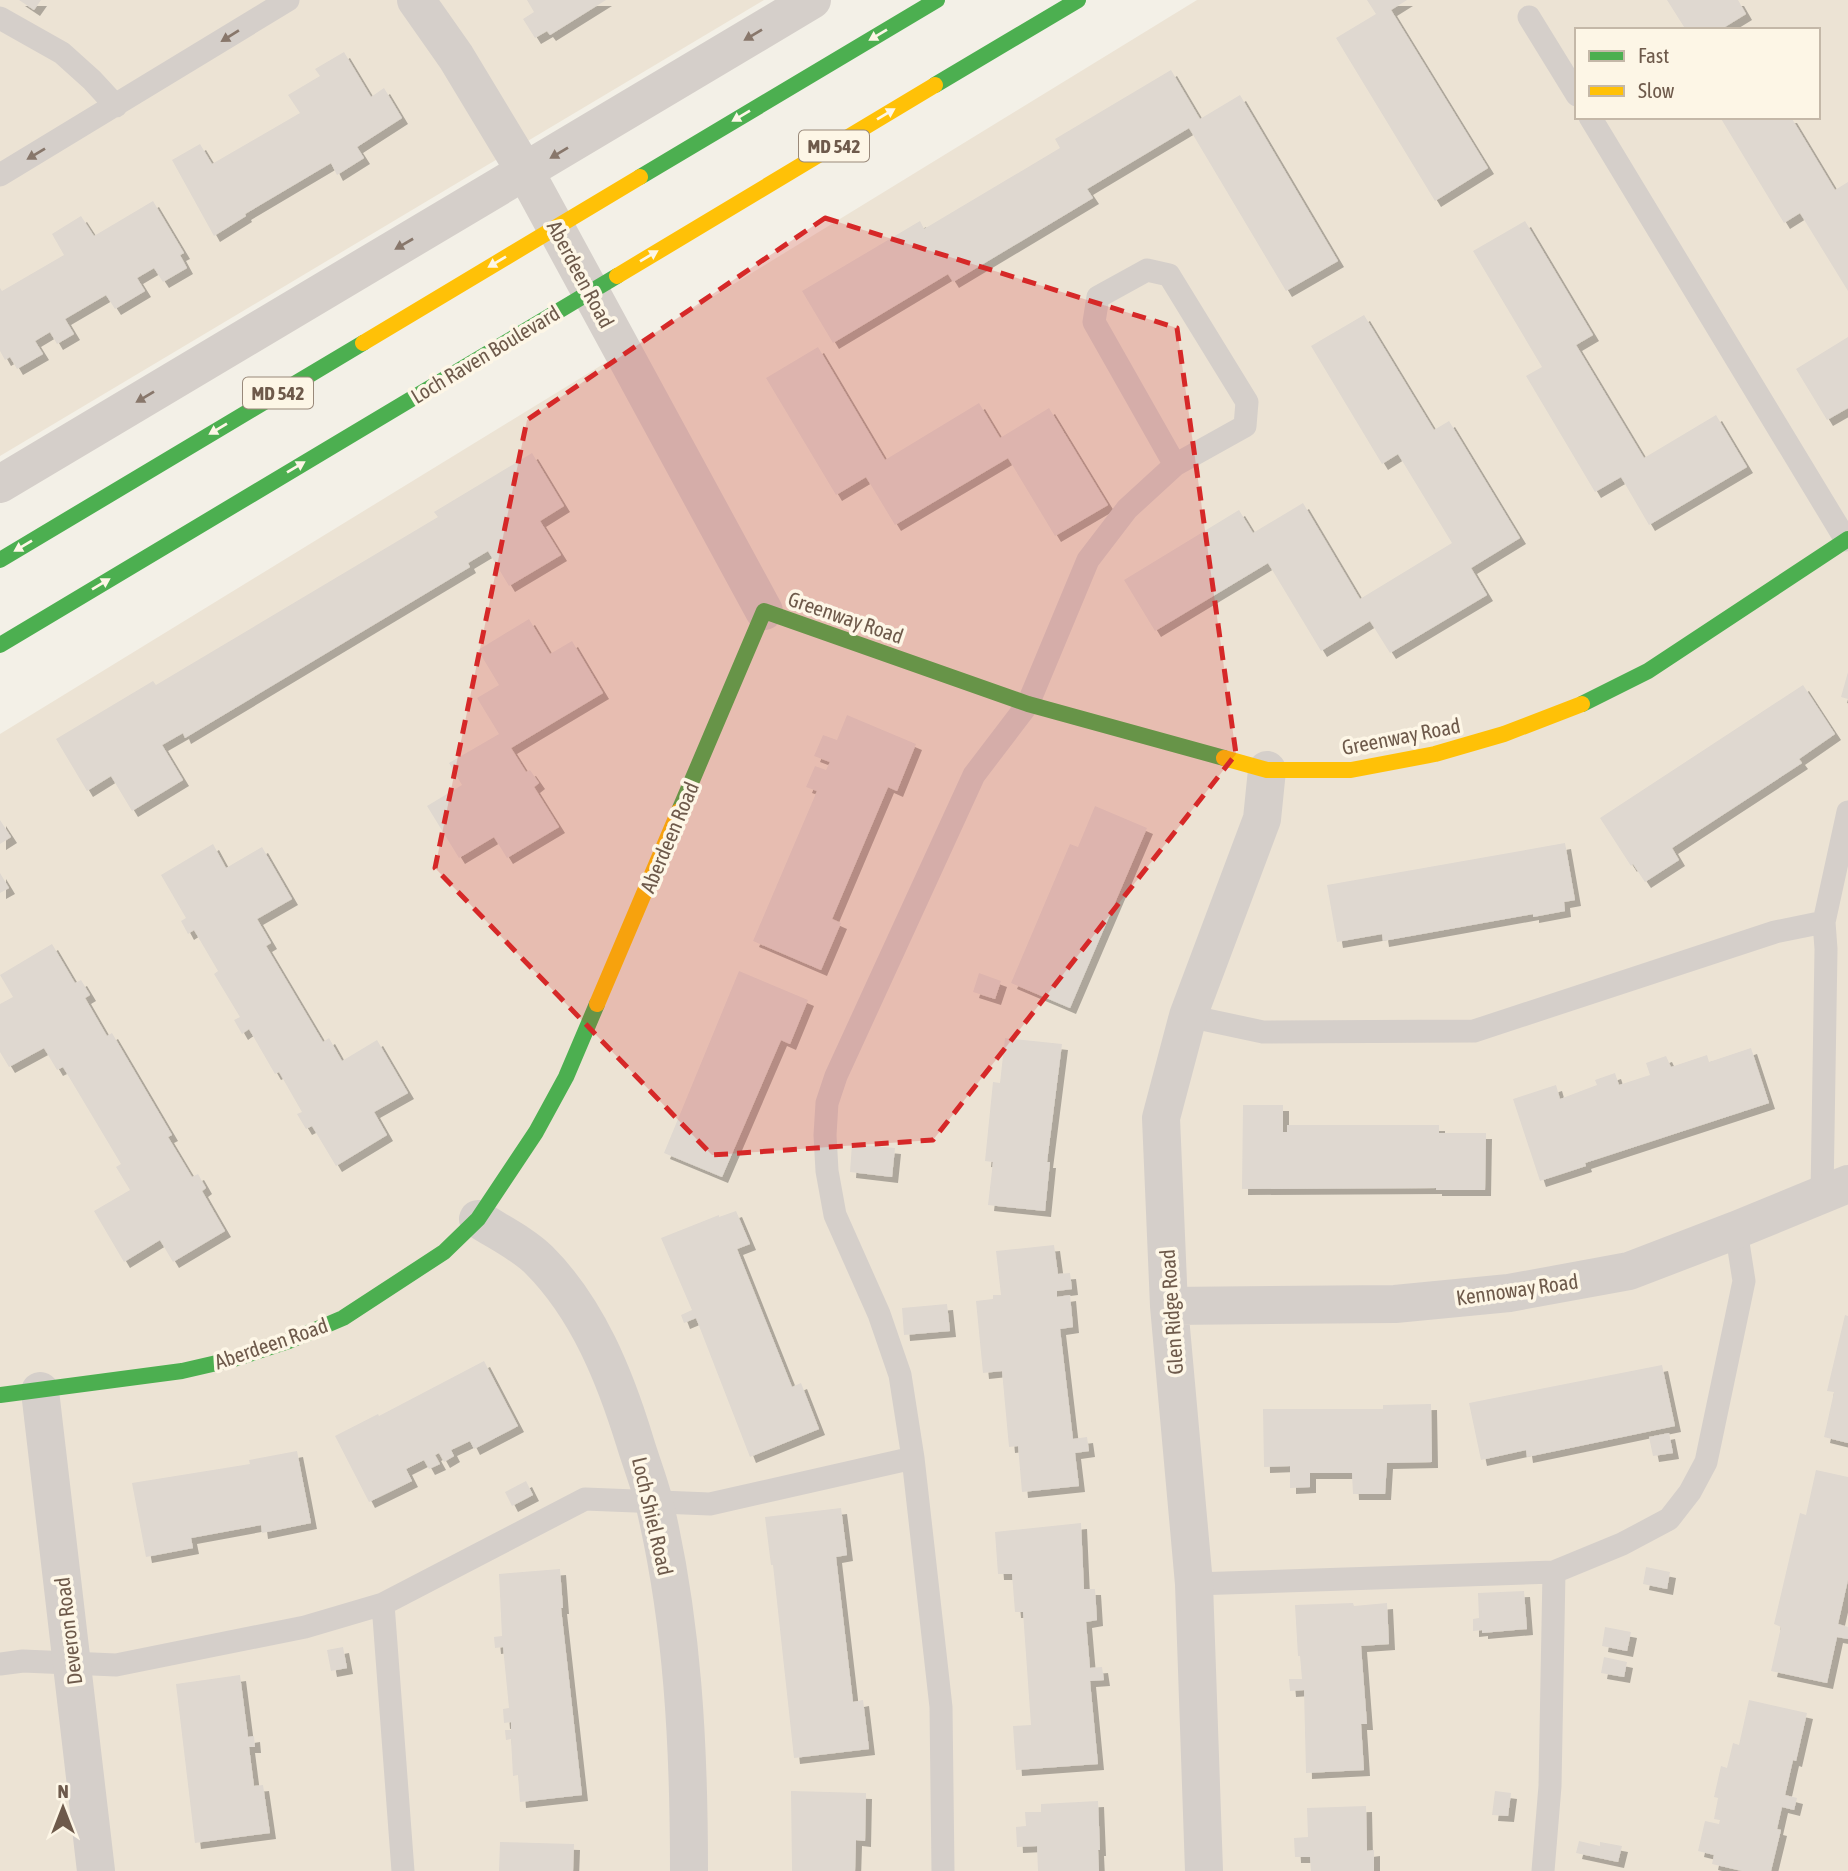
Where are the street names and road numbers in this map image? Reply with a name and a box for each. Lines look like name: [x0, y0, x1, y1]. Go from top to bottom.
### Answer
road number: MD 542: [799, 130, 869, 162]
street label: Aberdeen Road: [543, 216, 619, 332]
street label: Loch Raven Boulevard: [406, 300, 564, 408]
road number: MD 542: [243, 378, 313, 408]
street label: Greenway Road: [785, 586, 907, 648]
street label: Greenway Road: [1340, 713, 1462, 759]
street label: Aberdeen Road: [635, 778, 703, 896]
street label: Glen Ridge Road: [1155, 1249, 1187, 1375]
street label: Kennoway Road: [1454, 1269, 1580, 1309]
street label: Aberdeen Road: [211, 1312, 331, 1374]
street label: Loch Shiel Road: [628, 1454, 678, 1578]
street label: Deveron Road: [49, 1576, 87, 1686]

